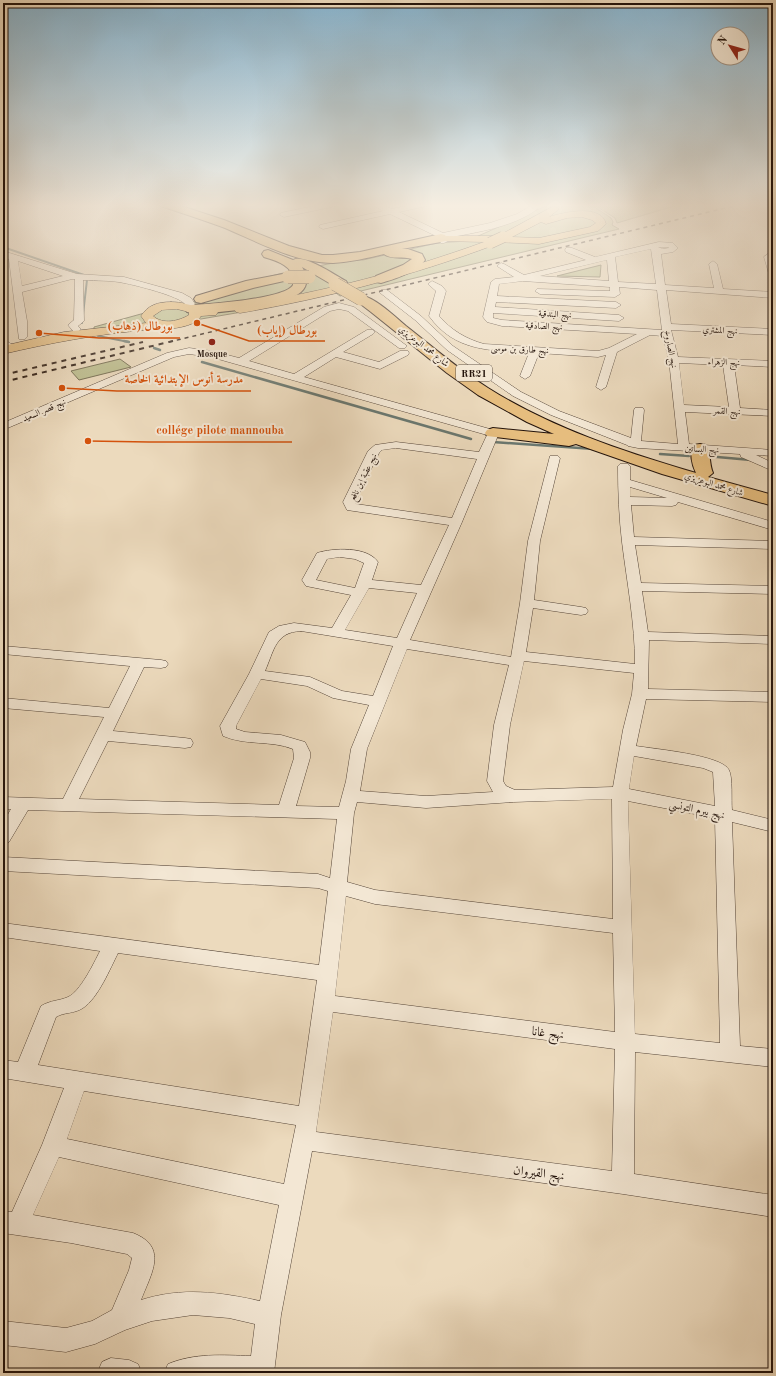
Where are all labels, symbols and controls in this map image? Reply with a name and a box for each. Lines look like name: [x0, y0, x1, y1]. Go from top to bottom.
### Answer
north arrow: [710, 26, 750, 66]
text: N: [716, 34, 730, 48]
street label: نهج البندقية: [538, 309, 572, 323]
callout: بورطال (ذهاب): [99, 314, 180, 338]
callout: بورطال (إياب): [249, 317, 325, 341]
text: بورطال (ذهاب): [108, 320, 172, 334]
street label: نهج الصادقية: [525, 321, 563, 335]
text: بورطال (إياب): [257, 324, 317, 338]
street label: شارع محمد البوعزيزي: [395, 324, 450, 371]
street label: نهج المشتري: [702, 325, 738, 339]
street label: نهج الصاروخ: [659, 329, 679, 370]
marker: Mosque: [207, 337, 217, 347]
street label: نهج طارق بن موسى: [491, 343, 549, 359]
place label: Mosque: [197, 350, 227, 359]
street label: نهج الزهراء: [708, 356, 740, 371]
road number: RR21: [456, 365, 492, 381]
callout: مدرسة أنوس الإبتدائية الخاصة: [117, 367, 251, 391]
text: مدرسة أنوس الإبتدائية الخاصة: [125, 371, 243, 388]
street label: نهج قصر السعيد: [21, 397, 68, 426]
street label: نهج القمر: [712, 406, 741, 420]
callout: collége pilote mannouba: [149, 418, 292, 442]
text: collége pilote mannouba: [156, 425, 284, 437]
street label: نهج البساتين: [684, 444, 719, 458]
street label: نهج عقبة إبن نافع: [348, 452, 382, 504]
street label: شارع محمد البوعزيزي: [683, 471, 744, 501]
street label: نهج بيرم التونسي: [667, 799, 725, 826]
street label: نهج غانا: [530, 1025, 565, 1046]
street label: نهج القيروان: [512, 1164, 565, 1187]

